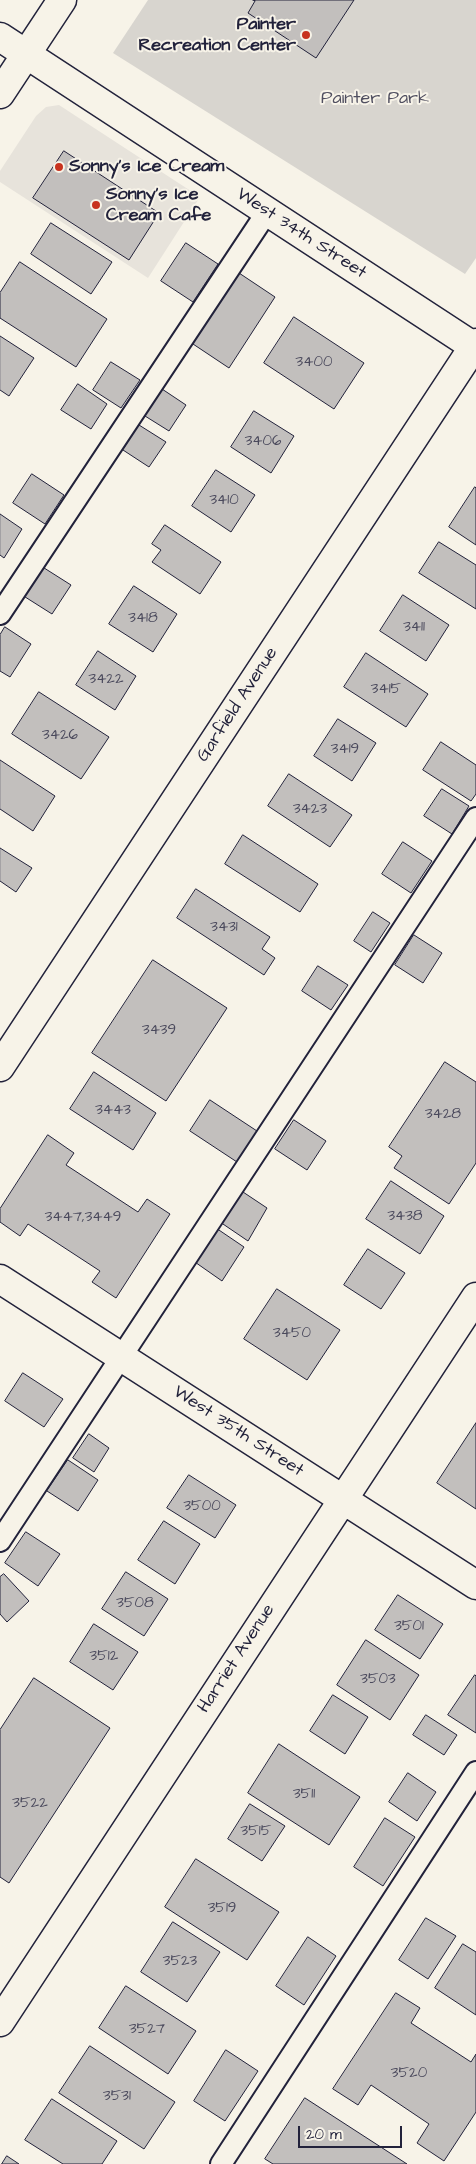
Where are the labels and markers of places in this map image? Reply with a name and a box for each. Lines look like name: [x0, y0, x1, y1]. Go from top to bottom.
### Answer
place label: Painter Recreation Center: [138, 14, 296, 56]
marker: Painter Recreation Center: [300, 29, 312, 41]
place label: Sonny's Ice Cream: [69, 156, 224, 178]
marker: Sonny's Ice Cream: [53, 161, 65, 173]
place label: Sonny's Ice Cream Cafe: [106, 184, 211, 226]
marker: Sonny's Ice Cream Cafe: [90, 199, 102, 211]

